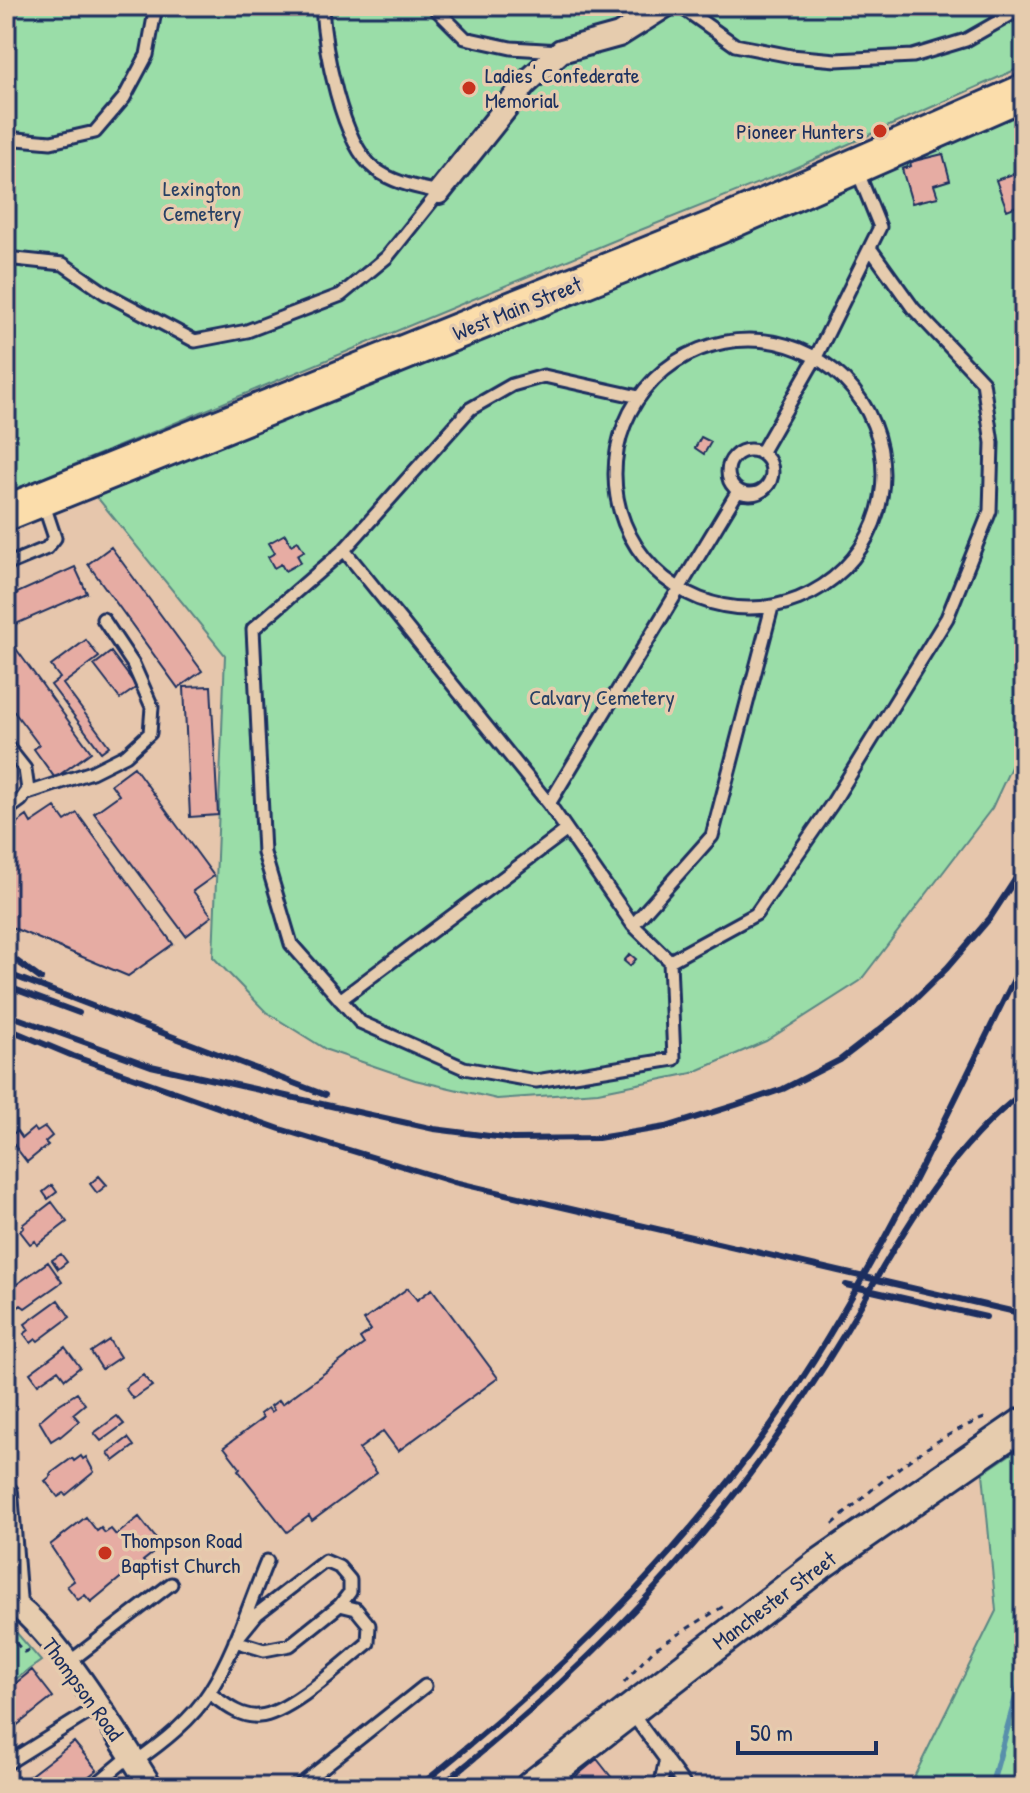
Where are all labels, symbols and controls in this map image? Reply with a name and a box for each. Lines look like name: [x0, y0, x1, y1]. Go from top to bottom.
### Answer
place label: Ladies' Confederate Memorial: [485, 60, 640, 115]
marker: Ladies' Confederate Memorial: [460, 79, 478, 97]
place label: Pioneer Hunters: [736, 116, 864, 146]
marker: Pioneer Hunters: [871, 122, 889, 140]
park label: Lexington Cemetery: [163, 173, 241, 228]
street label: West Main Street: [448, 268, 586, 347]
park label: Calvary Cemetery: [529, 682, 675, 712]
place label: Thompson Road Baptist Church: [121, 1525, 243, 1580]
street label: Manchester Street: [706, 1543, 842, 1656]
marker: Thompson Road Baptist Church: [96, 1544, 114, 1562]
street label: Thompson Road: [35, 1631, 131, 1747]
scale bar: [738, 1705, 876, 1755]
text: 50 m: [750, 1716, 793, 1748]

